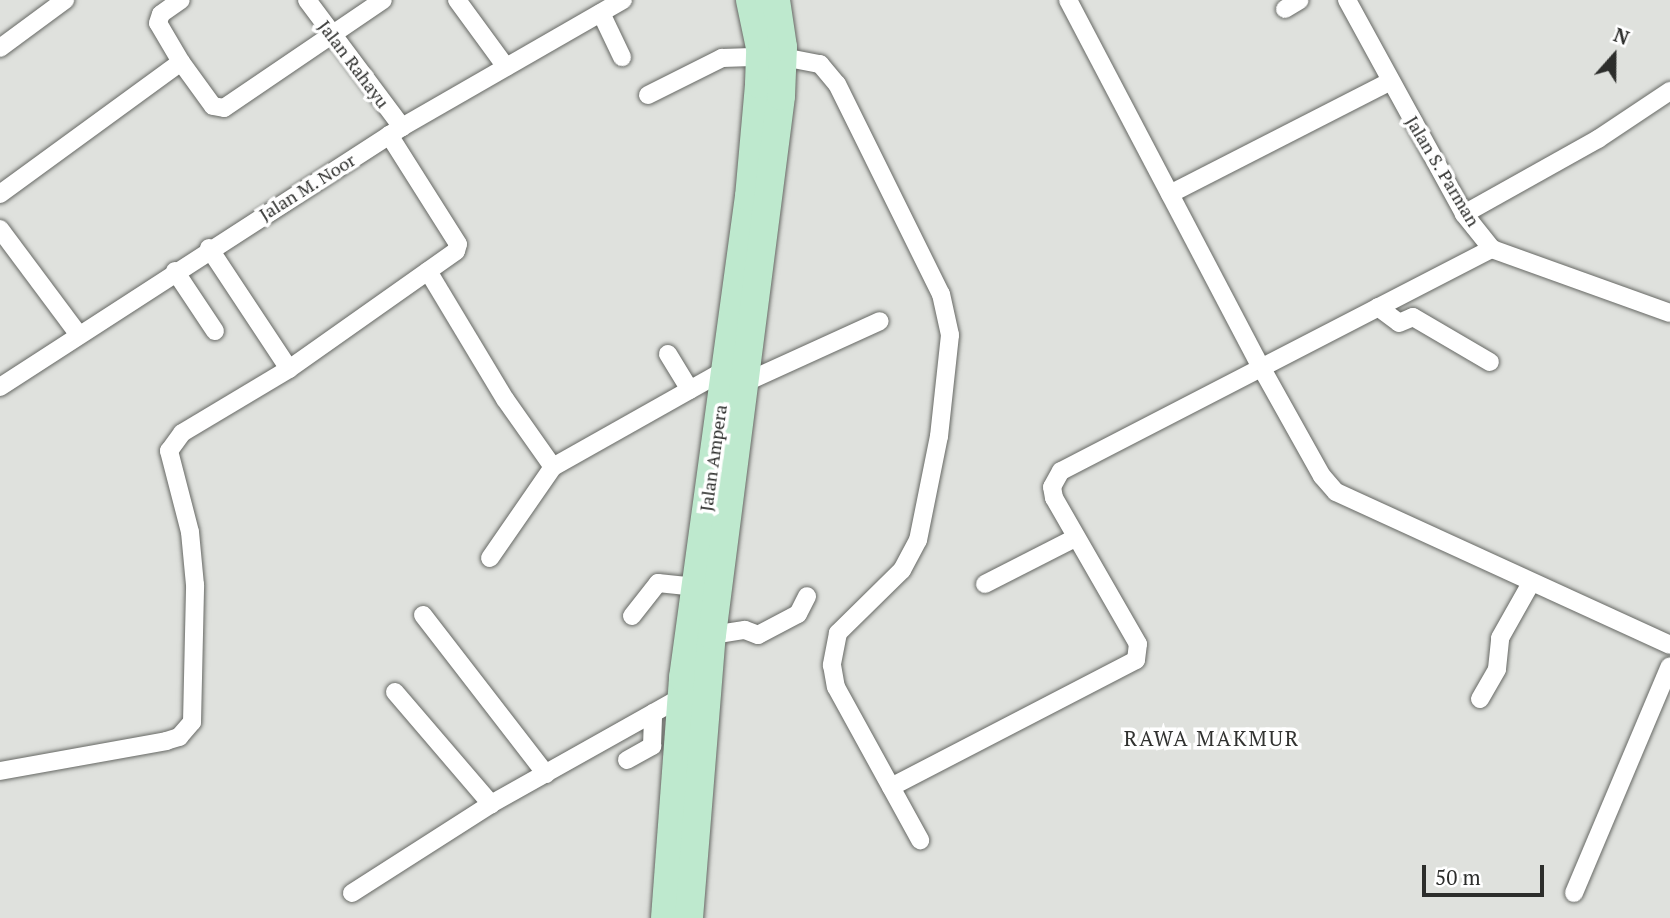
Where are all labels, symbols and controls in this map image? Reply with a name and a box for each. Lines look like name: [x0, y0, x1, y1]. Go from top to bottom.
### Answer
street label: Jalan Rahayu: [314, 16, 394, 112]
north arrow: [1579, 21, 1649, 91]
text: N: [1611, 22, 1633, 50]
street label: Jalan S. Parman: [1401, 111, 1485, 231]
street label: Jalan M. Noor: [255, 149, 359, 225]
street label: Jalan Ampera: [695, 403, 731, 513]
district label: RAWA MAKMUR: [1125, 725, 1299, 751]
scale bar: [1425, 852, 1548, 896]
text: 50 m: [1435, 863, 1481, 891]

